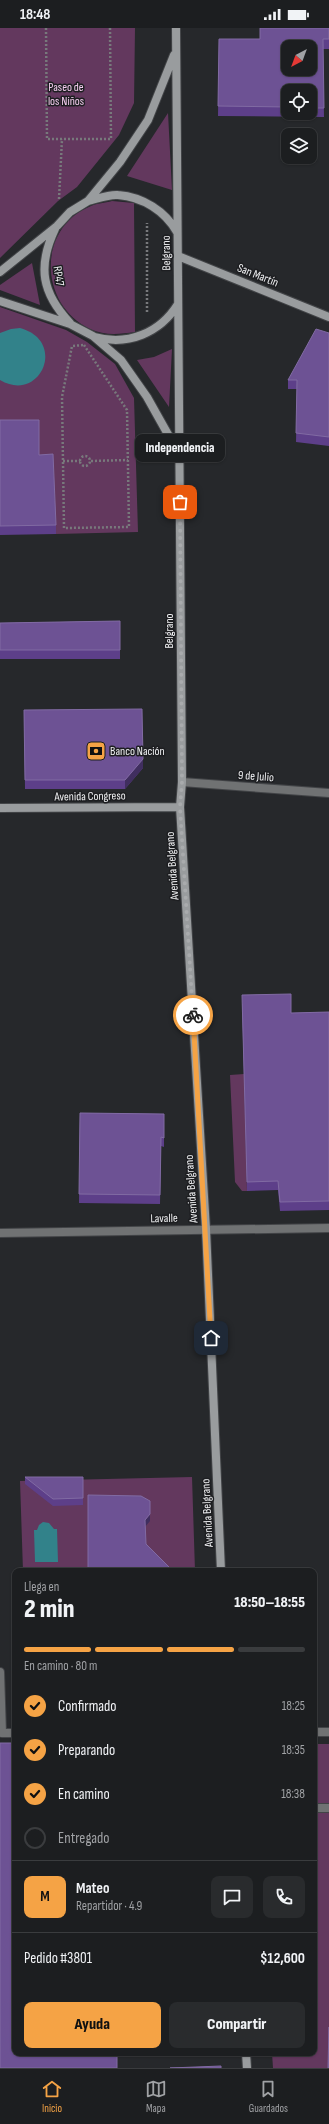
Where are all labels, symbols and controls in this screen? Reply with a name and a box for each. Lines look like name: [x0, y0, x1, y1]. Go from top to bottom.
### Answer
text: 18:48: [20, 5, 50, 24]
north arrow: [281, 40, 317, 76]
map controls: [281, 40, 317, 164]
park label: Paseo de los Niños: [48, 80, 84, 109]
button: locate: [281, 84, 317, 120]
button: layers: [281, 128, 317, 164]
street label: Belgrano: [159, 235, 174, 271]
street label: San Martín: [235, 260, 281, 291]
street label: RP47: [50, 265, 68, 287]
callout: Independencia: [135, 434, 225, 462]
text: Independencia: [146, 440, 214, 456]
pin: [163, 485, 197, 519]
icon: bag: [169, 491, 191, 513]
street label: Belgrano: [162, 613, 177, 649]
bank icon: Banco Nación: [85, 740, 107, 762]
place label: Banco Nación: [110, 744, 165, 759]
street label: 9 de Julio: [237, 768, 275, 785]
street label: Avenida Congreso: [53, 788, 126, 805]
street label: Avenida Belgrano: [163, 831, 182, 902]
courier: [173, 995, 213, 1035]
icon: bike: [182, 1004, 204, 1026]
street label: Avenida Belgrano: [182, 1154, 201, 1225]
street label: Lavalle: [150, 1211, 178, 1226]
pin: [194, 1321, 228, 1355]
icon: home: [200, 1327, 222, 1349]
street label: Avenida Belgrano: [198, 1478, 217, 1549]
text: Llega en: [24, 1579, 59, 1595]
text: 18:50–18:55: [234, 1593, 305, 1612]
text: 2 min: [24, 1594, 74, 1625]
text: En camino · 80 m: [24, 1658, 97, 1674]
icon: check: [24, 1695, 46, 1717]
text: Confirmado: [58, 1697, 117, 1716]
text: 18:25: [282, 1698, 305, 1714]
icon: check: [24, 1739, 46, 1761]
text: Preparando: [58, 1741, 115, 1760]
text: 18:35: [282, 1742, 305, 1758]
icon: check: [24, 1783, 46, 1805]
text: En camino: [58, 1785, 110, 1804]
text: 18:38: [281, 1786, 305, 1802]
text: Entregado: [58, 1829, 109, 1848]
button: chat: [211, 1876, 253, 1918]
button: phone: [263, 1876, 305, 1918]
text: Mateo: [76, 1879, 109, 1898]
text: M: [40, 1887, 50, 1906]
text: Repartidor · 4.9: [76, 1898, 142, 1914]
text: Pedido #3801: [24, 1949, 92, 1968]
text: $12,600: [260, 1949, 305, 1968]
button: Ayuda: [24, 2002, 161, 2048]
button: Compartir: [169, 2002, 305, 2048]
tab: Inicio: [41, 2078, 63, 2115]
tab: Mapa: [145, 2078, 167, 2115]
tab: Guardados: [249, 2078, 288, 2115]

